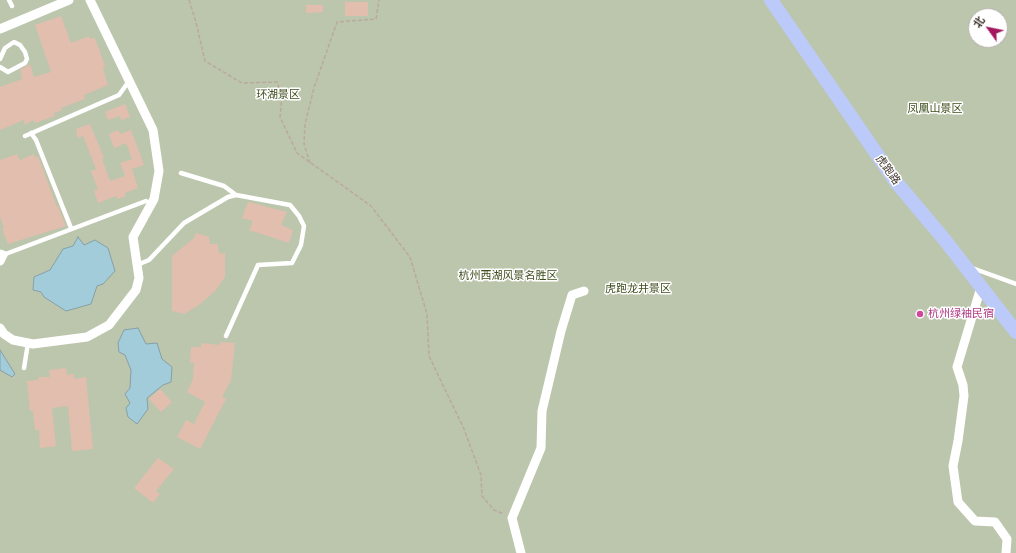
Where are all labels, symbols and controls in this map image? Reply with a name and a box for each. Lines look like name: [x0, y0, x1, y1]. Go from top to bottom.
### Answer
north arrow: [968, 8, 1008, 48]
text: 北: [970, 14, 988, 30]
park label: 环湖景区: [256, 88, 300, 102]
park label: 凤凰山景区: [908, 102, 962, 116]
street label: 虎跑路: [873, 153, 903, 187]
park label: 杭州西湖风景名胜区: [459, 269, 557, 283]
park label: 虎跑龙井景区: [605, 282, 671, 296]
place label: 杭州绿袖民宿: [928, 307, 994, 321]
marker: 杭州绿袖民宿: [915, 309, 925, 319]

